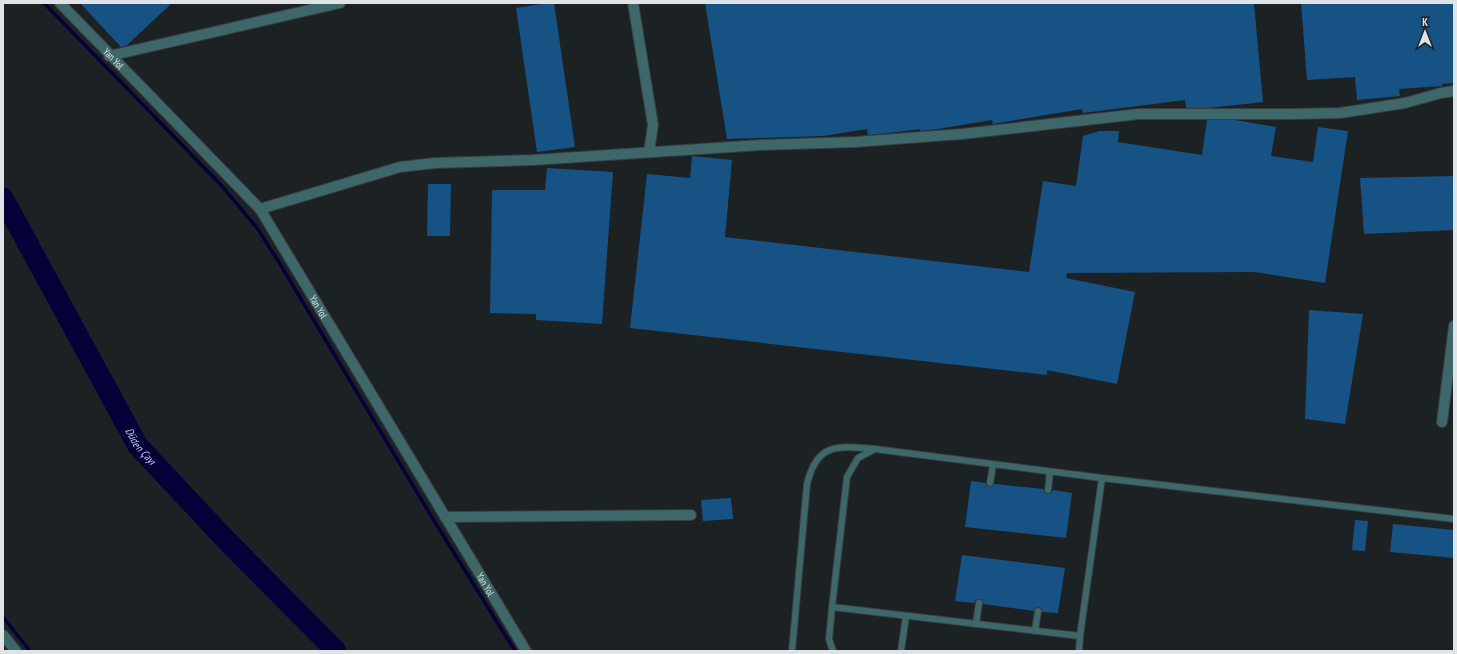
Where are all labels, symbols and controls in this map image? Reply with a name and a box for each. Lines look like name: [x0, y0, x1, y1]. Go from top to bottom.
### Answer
north arrow: [1405, 12, 1445, 52]
text: K: [1422, 15, 1428, 29]
street label: Yan Yol: [100, 45, 127, 72]
street label: Yan Yol: [307, 293, 331, 321]
water label: Düden Çayı: [122, 425, 159, 468]
street label: Yan Yol: [474, 570, 498, 599]

